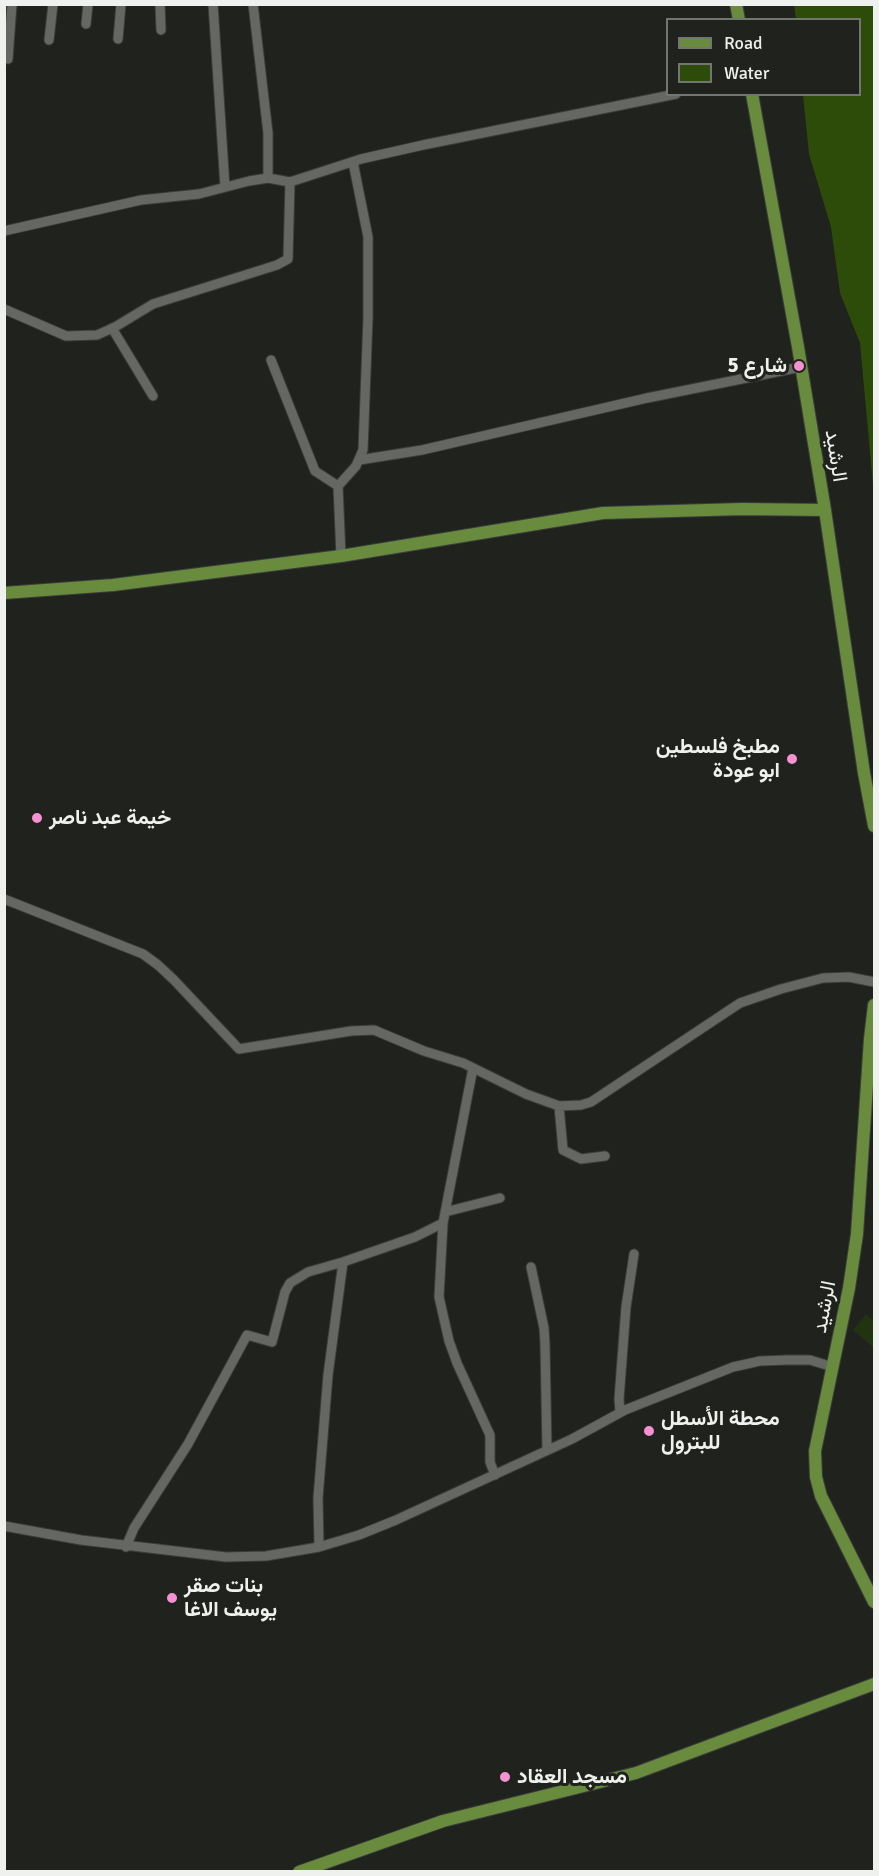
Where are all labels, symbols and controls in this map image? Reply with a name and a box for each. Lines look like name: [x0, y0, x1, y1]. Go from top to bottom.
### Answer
legend: [666, 18, 861, 96]
text: Road: [724, 32, 763, 54]
text: Water: [724, 62, 769, 84]
place label: شارع 5: [727, 353, 787, 379]
marker: شارع 5: [792, 359, 806, 373]
street label: الرشيد: [818, 428, 852, 484]
place label: مطبخ فلسطين ابو عودة: [656, 734, 780, 784]
marker: مطبخ فلسطين ابو عودة: [785, 752, 799, 766]
place label: خيمة عبد ناصر: [49, 805, 171, 831]
marker: خيمة عبد ناصر: [30, 811, 44, 825]
street label: الرشيد: [808, 1279, 842, 1335]
place label: محطة الأسطل للبترول: [661, 1406, 780, 1456]
marker: محطة الأسطل للبترول: [642, 1424, 656, 1438]
place label: بنات صقر يوسف الاغا: [184, 1573, 277, 1623]
marker: بنات صقر يوسف الاغا: [165, 1591, 179, 1605]
place label: مسجد العقاد: [517, 1764, 627, 1790]
marker: مسجد العقاد: [498, 1770, 512, 1784]

